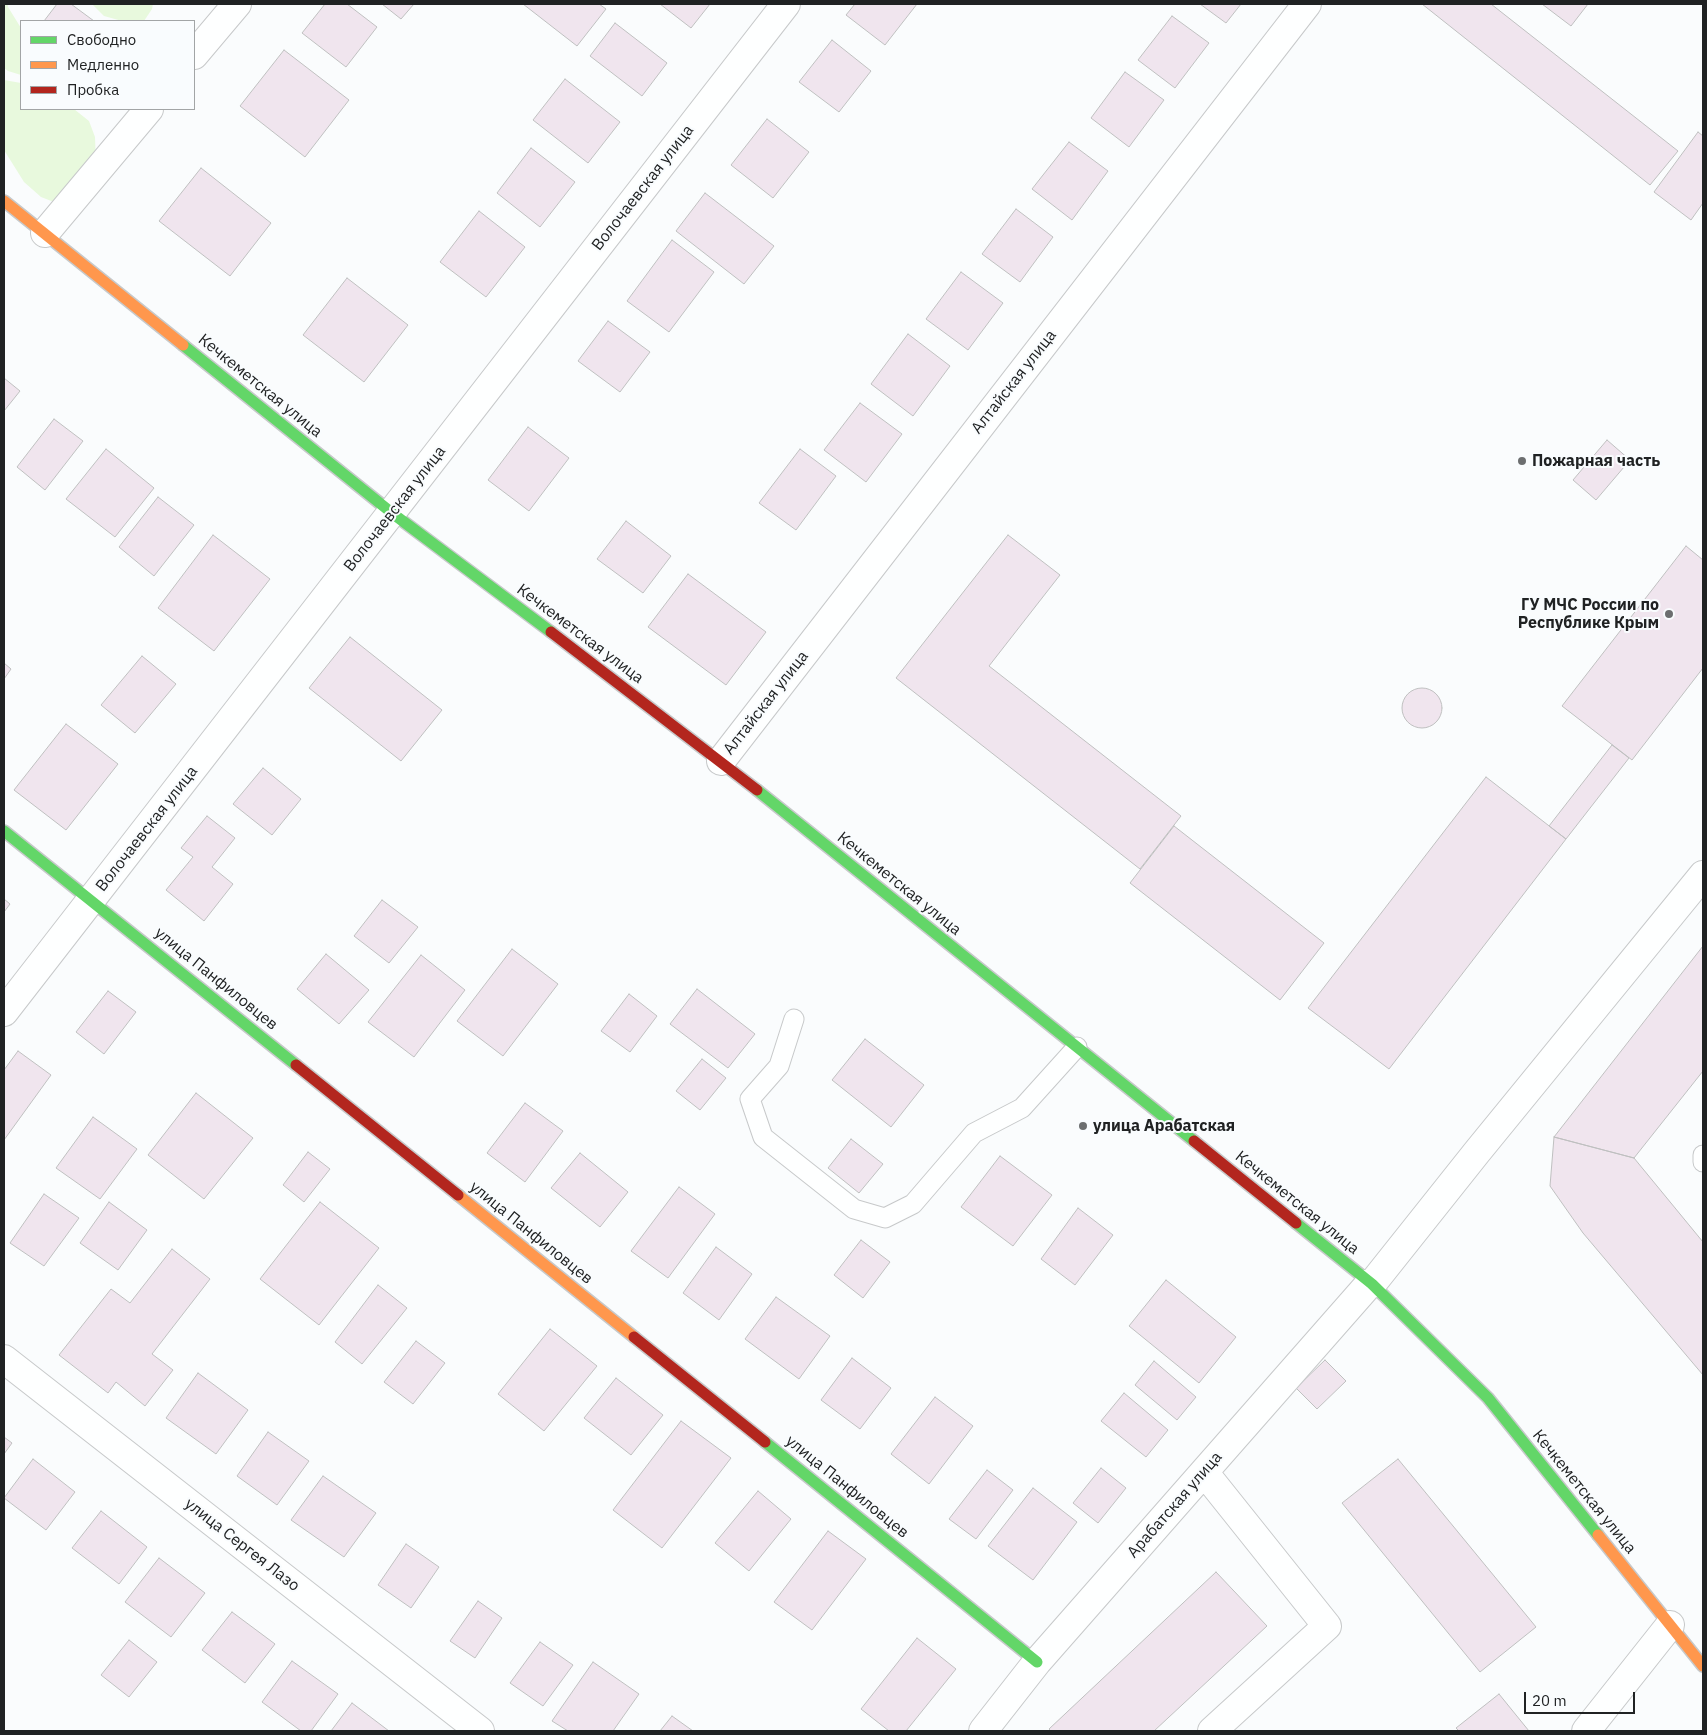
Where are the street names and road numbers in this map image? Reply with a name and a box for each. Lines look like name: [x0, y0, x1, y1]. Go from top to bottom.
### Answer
street label: Волочаевская улица: [588, 121, 698, 255]
street label: Алтайская улица: [967, 326, 1061, 438]
street label: Кечкеметская улица: [194, 330, 326, 442]
street label: Волочаевская улица: [340, 442, 450, 576]
street label: Кечкеметская улица: [513, 580, 647, 688]
street label: Алтайская улица: [719, 647, 813, 759]
street label: Волочаевская улица: [92, 762, 202, 896]
street label: Кечкеметская улица: [833, 828, 965, 940]
street label: улица Панфиловцев: [151, 923, 281, 1035]
street label: Кечкеметская улица: [1231, 1147, 1363, 1259]
street label: улица Панфиловцев: [466, 1177, 596, 1289]
street label: Кечкеметская улица: [1528, 1426, 1640, 1558]
street label: улица Панфиловцев: [782, 1431, 912, 1543]
street label: Арабатская улица: [1124, 1448, 1226, 1562]
street label: улица Сергея Лазо: [181, 1494, 303, 1596]

